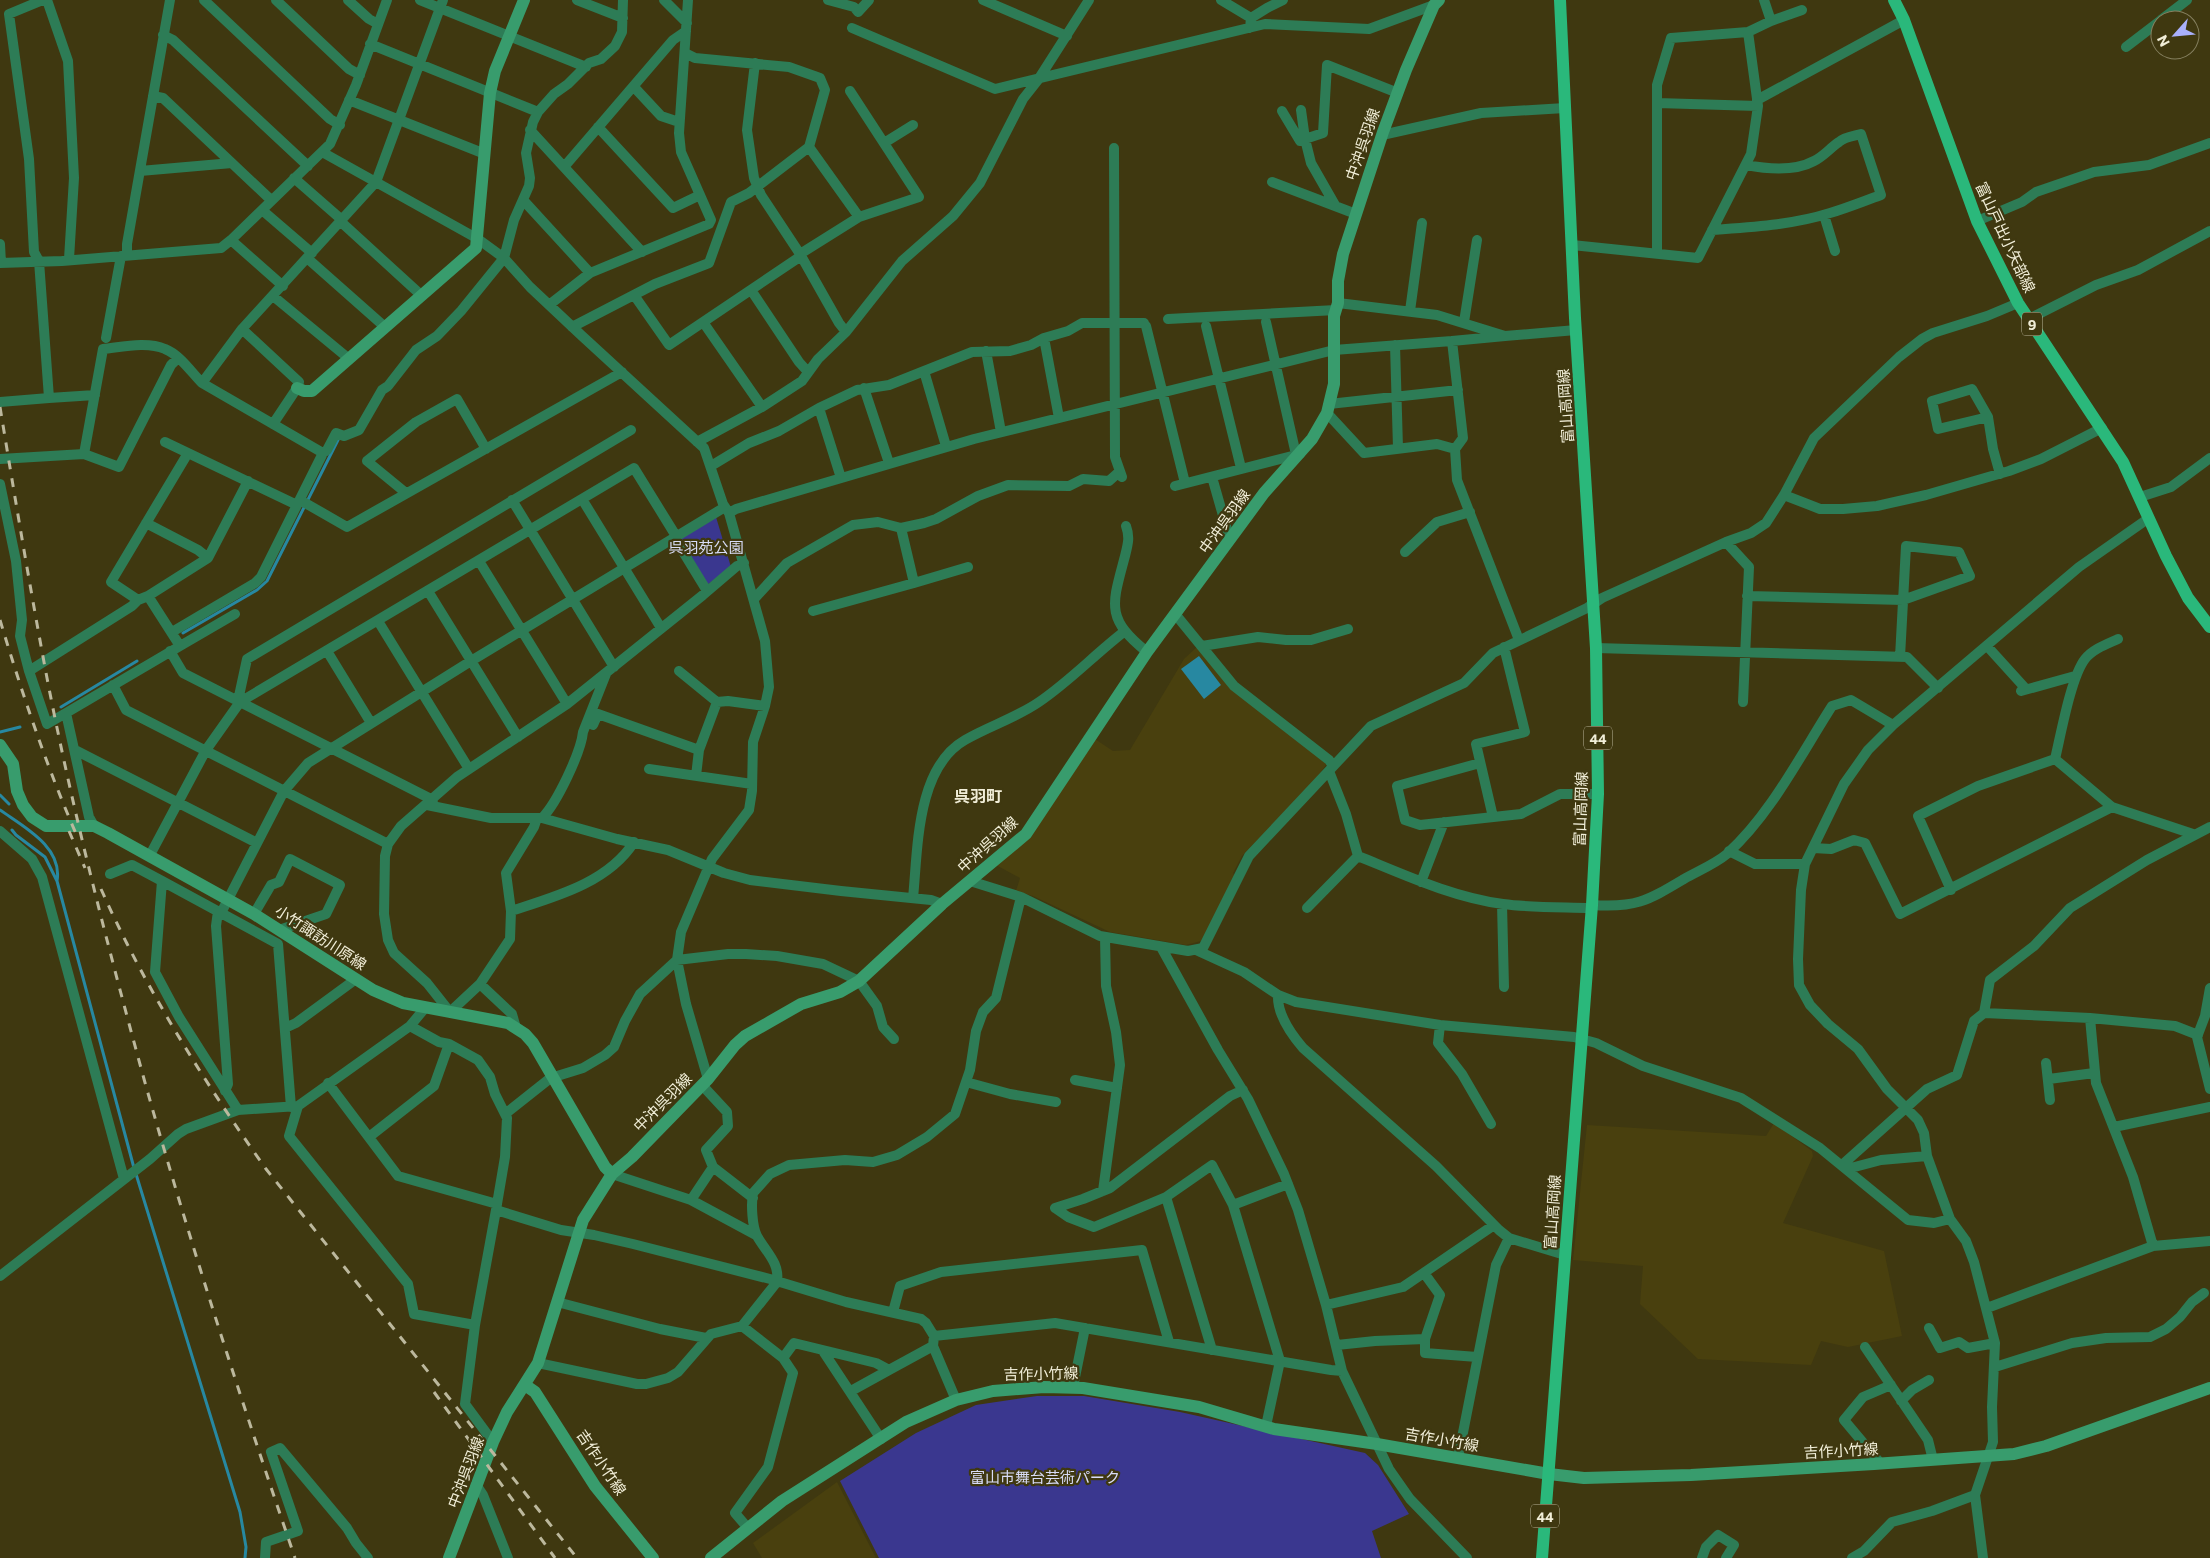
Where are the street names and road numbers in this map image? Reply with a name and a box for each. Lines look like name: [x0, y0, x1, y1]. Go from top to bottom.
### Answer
street label: 中沖呉羽線: [1341, 106, 1383, 182]
street label: 富山戸出小矢部線: [1972, 179, 2040, 295]
road number: 9: [2022, 312, 2042, 336]
street label: 富山高岡線: [1553, 368, 1577, 444]
street label: 中沖呉羽線: [1195, 485, 1253, 557]
road number: 44: [1584, 726, 1612, 750]
street label: 富山高岡線: [1570, 771, 1590, 847]
street label: 中沖呉羽線: [953, 812, 1021, 876]
street label: 小竹諏訪川原線: [272, 901, 370, 973]
street label: 中沖呉羽線: [629, 1069, 695, 1135]
street label: 富山高岡線: [1540, 1174, 1564, 1250]
street label: 吉作小竹線: [1003, 1363, 1079, 1383]
street label: 吉作小竹線: [1403, 1424, 1481, 1454]
street label: 吉作小竹線: [574, 1426, 630, 1498]
street label: 中沖呉羽線: [443, 1434, 487, 1510]
street label: 吉作小竹線: [1803, 1439, 1879, 1461]
road number: 44: [1531, 1504, 1559, 1528]

